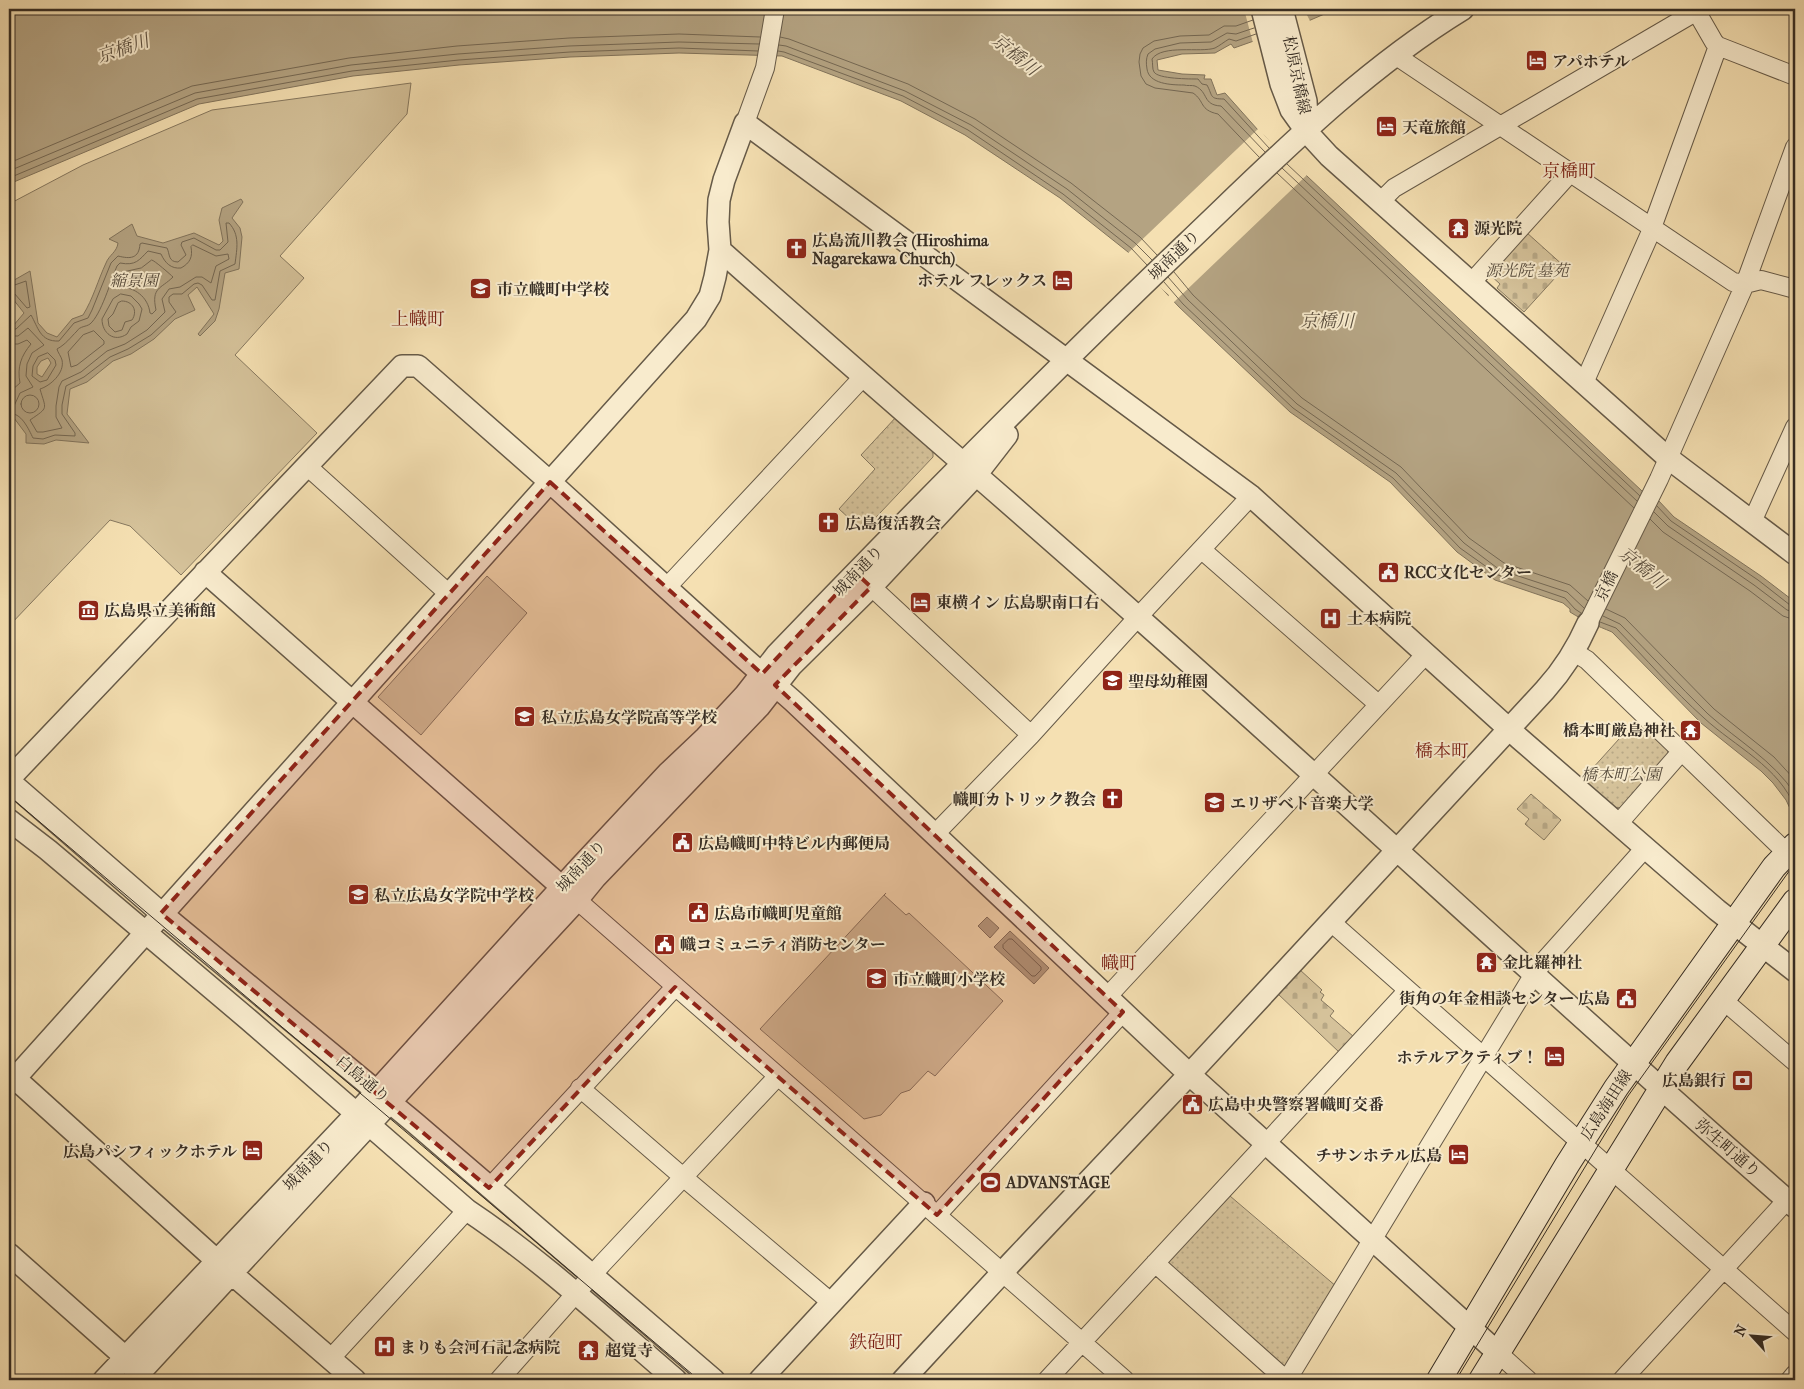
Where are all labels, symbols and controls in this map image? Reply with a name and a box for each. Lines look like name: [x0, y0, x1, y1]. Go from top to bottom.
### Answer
water label: 京橋川: [94, 30, 154, 68]
water label: 京橋川: [987, 30, 1044, 81]
street label: 松原京橋線: [1279, 34, 1315, 116]
hotel icon: アパホテル: [1524, 49, 1548, 73]
place label: アパホテル: [1552, 52, 1630, 71]
hotel icon: 天竜旅館: [1374, 115, 1398, 139]
place label: 天竜旅館: [1402, 118, 1466, 137]
district label: 京橋町: [1542, 161, 1596, 182]
temple icon: 源光院: [1446, 216, 1470, 240]
place label: 源光院: [1474, 219, 1522, 238]
street label: 城南通り: [1144, 226, 1204, 284]
place label: 広島流川教会 (Hiroshima Nagarekawa Church): [812, 231, 989, 269]
church icon: 広島流川教会 (Hiroshima Nagarekawa Church): [784, 237, 808, 261]
park label: 源光院 墓苑: [1485, 261, 1572, 280]
hotel icon: ホテル フレックス: [1051, 268, 1075, 292]
park label: 縮景園: [110, 271, 161, 290]
place label: ホテル フレックス: [917, 271, 1047, 290]
school or university icon: 市立幟町中学校: [469, 277, 493, 301]
place label: 市立幟町中学校: [497, 280, 610, 299]
district label: 上幟町: [391, 309, 445, 330]
water label: 京橋川: [1300, 311, 1356, 332]
church icon: 広島復活教会: [817, 511, 841, 535]
place label: 広島復活教会: [845, 514, 941, 533]
street label: 城南通り: [829, 541, 887, 601]
water label: 京橋川: [1614, 543, 1671, 594]
public building icon: RCC文化センター: [1376, 560, 1400, 584]
place label: RCC文化センター: [1404, 563, 1532, 582]
street label: 京橋: [1590, 567, 1622, 605]
hotel icon: 東横イン 広島駅南口右: [908, 590, 932, 614]
place label: 東横イン 広島駅南口右: [936, 593, 1099, 612]
museum icon: 広島県立美術館: [76, 598, 100, 622]
place label: 広島県立美術館: [104, 601, 216, 620]
hospital icon: 土本病院: [1319, 606, 1343, 630]
place label: 土本病院: [1347, 609, 1411, 628]
school or university icon: 聖母幼稚園: [1100, 669, 1124, 693]
place label: 聖母幼稚園: [1128, 672, 1208, 691]
school or university icon: 私立広島女学院高等学校: [513, 705, 537, 729]
place label: 私立広島女学院高等学校: [541, 708, 718, 727]
temple icon: 橋本町厳島神社: [1679, 718, 1703, 742]
place label: 橋本町厳島神社: [1563, 721, 1675, 740]
district label: 橋本町: [1415, 741, 1469, 762]
park label: 橋本町公園: [1581, 765, 1664, 784]
church icon: 幟町カトリック教会: [1100, 787, 1124, 811]
place label: 幟町カトリック教会: [953, 790, 1096, 809]
school or university icon: エリザベト音楽大学: [1202, 791, 1226, 815]
place label: エリザベト音楽大学: [1230, 794, 1374, 813]
public building icon: 広島幟町中特ビル内郵便局: [670, 831, 694, 855]
place label: 広島幟町中特ビル内郵便局: [698, 834, 890, 853]
street label: 城南通り: [552, 836, 610, 896]
school or university icon: 私立広島女学院中学校: [346, 883, 370, 907]
place label: 私立広島女学院中学校: [374, 886, 535, 905]
public building icon: 広島市幟町児童館: [686, 901, 710, 925]
place label: 広島市幟町児童館: [714, 904, 842, 923]
public building icon: 幟コミュニティ消防センター: [652, 932, 676, 956]
place label: 幟コミュニティ消防センター: [680, 935, 886, 954]
temple icon: 金比羅神社: [1474, 950, 1498, 974]
district label: 幟町: [1101, 953, 1137, 974]
place label: 金比羅神社: [1502, 953, 1582, 972]
school or university icon: 市立幟町小学校: [865, 967, 889, 991]
place label: 市立幟町小学校: [893, 970, 1006, 989]
public building icon: 街角の年金相談センター 広島: [1614, 986, 1638, 1010]
place label: 街角の年金相談センター 広島: [1399, 989, 1610, 1008]
hotel icon: ホテルアクティブ！: [1542, 1045, 1566, 1069]
place label: ホテルアクティブ！: [1397, 1048, 1538, 1067]
street label: 白島通り: [332, 1051, 394, 1107]
street label: 広島海田線: [1576, 1066, 1636, 1144]
bank icon: 広島銀行: [1730, 1068, 1754, 1092]
place label: 広島銀行: [1662, 1071, 1726, 1090]
public building icon: 広島中央警察署幟町交番: [1180, 1092, 1204, 1116]
place label: 広島中央警察署幟町交番: [1208, 1095, 1384, 1114]
street label: 弥生町通り: [1692, 1115, 1764, 1181]
street label: 城南通り: [279, 1135, 337, 1195]
hotel icon: 広島パシフィックホテル: [241, 1139, 265, 1163]
place label: 広島パシフィックホテル: [63, 1142, 237, 1161]
hotel icon: チサンホテル広島: [1446, 1143, 1470, 1167]
place label: チサンホテル広島: [1316, 1146, 1442, 1165]
sports icon: ADVANSTAGE: [978, 1170, 1002, 1194]
place label: ADVANSTAGE: [1005, 1173, 1110, 1192]
north arrow: [1726, 1312, 1776, 1362]
text: N: [1731, 1322, 1751, 1339]
district label: 鉄砲町: [849, 1332, 903, 1353]
hospital icon: まりも会河石記念病院: [372, 1335, 396, 1359]
place label: まりも会河石記念病院: [400, 1338, 560, 1357]
temple icon: 超覚寺: [577, 1338, 601, 1362]
place label: 超覚寺: [605, 1341, 653, 1360]

